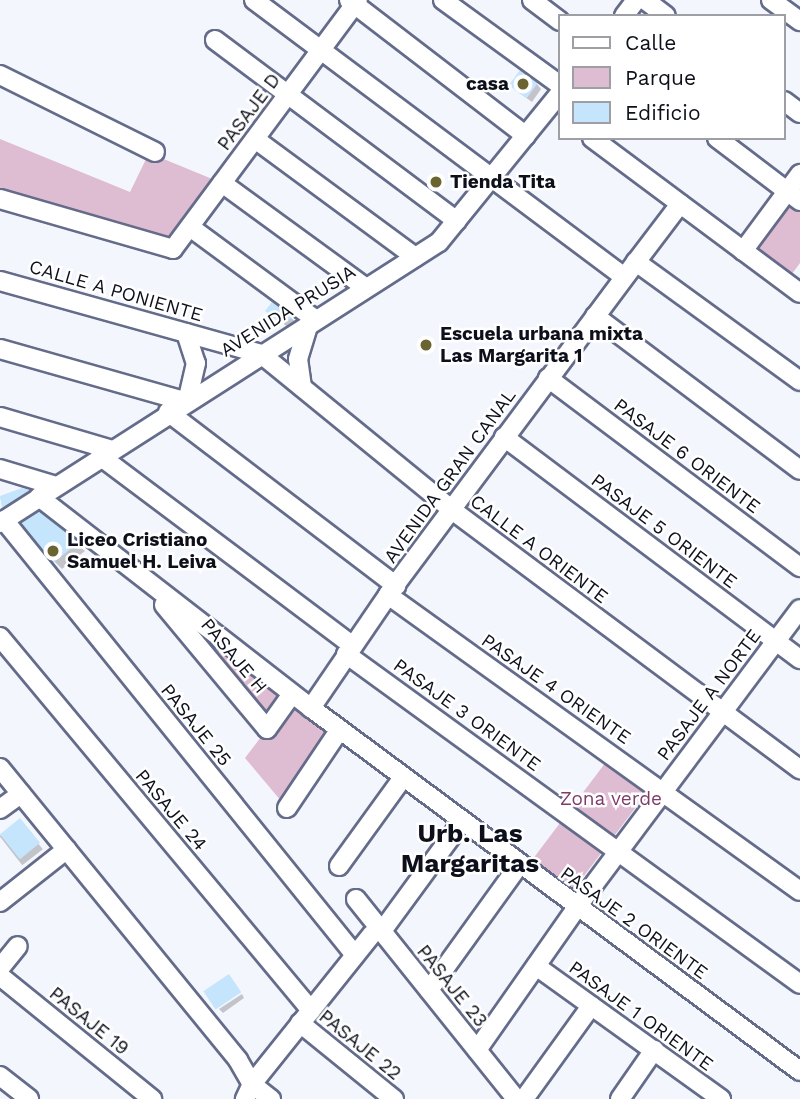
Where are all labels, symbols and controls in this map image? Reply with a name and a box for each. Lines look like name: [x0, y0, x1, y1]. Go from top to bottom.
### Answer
legend: [558, 14, 786, 140]
text: Calle: [625, 30, 676, 55]
text: Parque: [625, 65, 696, 90]
street label: PASAJE D: [213, 69, 285, 155]
place label: casa: [466, 73, 509, 95]
marker: casa: [515, 76, 531, 92]
text: Edificio: [625, 100, 701, 125]
place label: Tienda Tita: [450, 171, 556, 193]
marker: Tienda Tita: [428, 174, 444, 190]
street label: CALLE A PONIENTE: [26, 255, 206, 327]
street label: AVENIDA PRUSIA: [216, 260, 360, 362]
place label: Escuela urbana mixta Las Margarita 1: [440, 323, 643, 367]
marker: Escuela urbana mixta Las Margarita 1: [418, 337, 434, 353]
street label: AVENIDA GRAN CANAL: [379, 384, 521, 568]
street label: PASAJE 6 ORIENTE: [609, 394, 765, 518]
street label: PASAJE 5 ORIENTE: [587, 469, 741, 593]
street label: CALLE A ORIENTE: [465, 489, 613, 609]
place label: Liceo Cristiano Samuel H. Leiva: [67, 529, 217, 573]
marker: Liceo Cristiano Samuel H. Leiva: [45, 543, 61, 559]
street label: PASAJE H: [196, 614, 272, 698]
street label: PASAJE A NORTE: [652, 624, 766, 766]
street label: PASAJE 4 ORIENTE: [477, 629, 635, 749]
street label: PASAJE 3 ORIENTE: [389, 654, 545, 776]
street label: PASAJE 25: [156, 679, 236, 771]
street label: PASAJE 24: [130, 765, 212, 855]
park label: Zona verde: [559, 788, 663, 810]
district label: Urb. Las Margaritas: [401, 818, 539, 880]
street label: PASAJE 2 ORIENTE: [556, 862, 712, 984]
street label: PASAJE 23: [412, 940, 492, 1032]
street label: PASAJE 1 ORIENTE: [564, 956, 718, 1076]
street label: PASAJE 19: [44, 982, 134, 1060]
street label: PASAJE 22: [314, 1005, 406, 1085]

